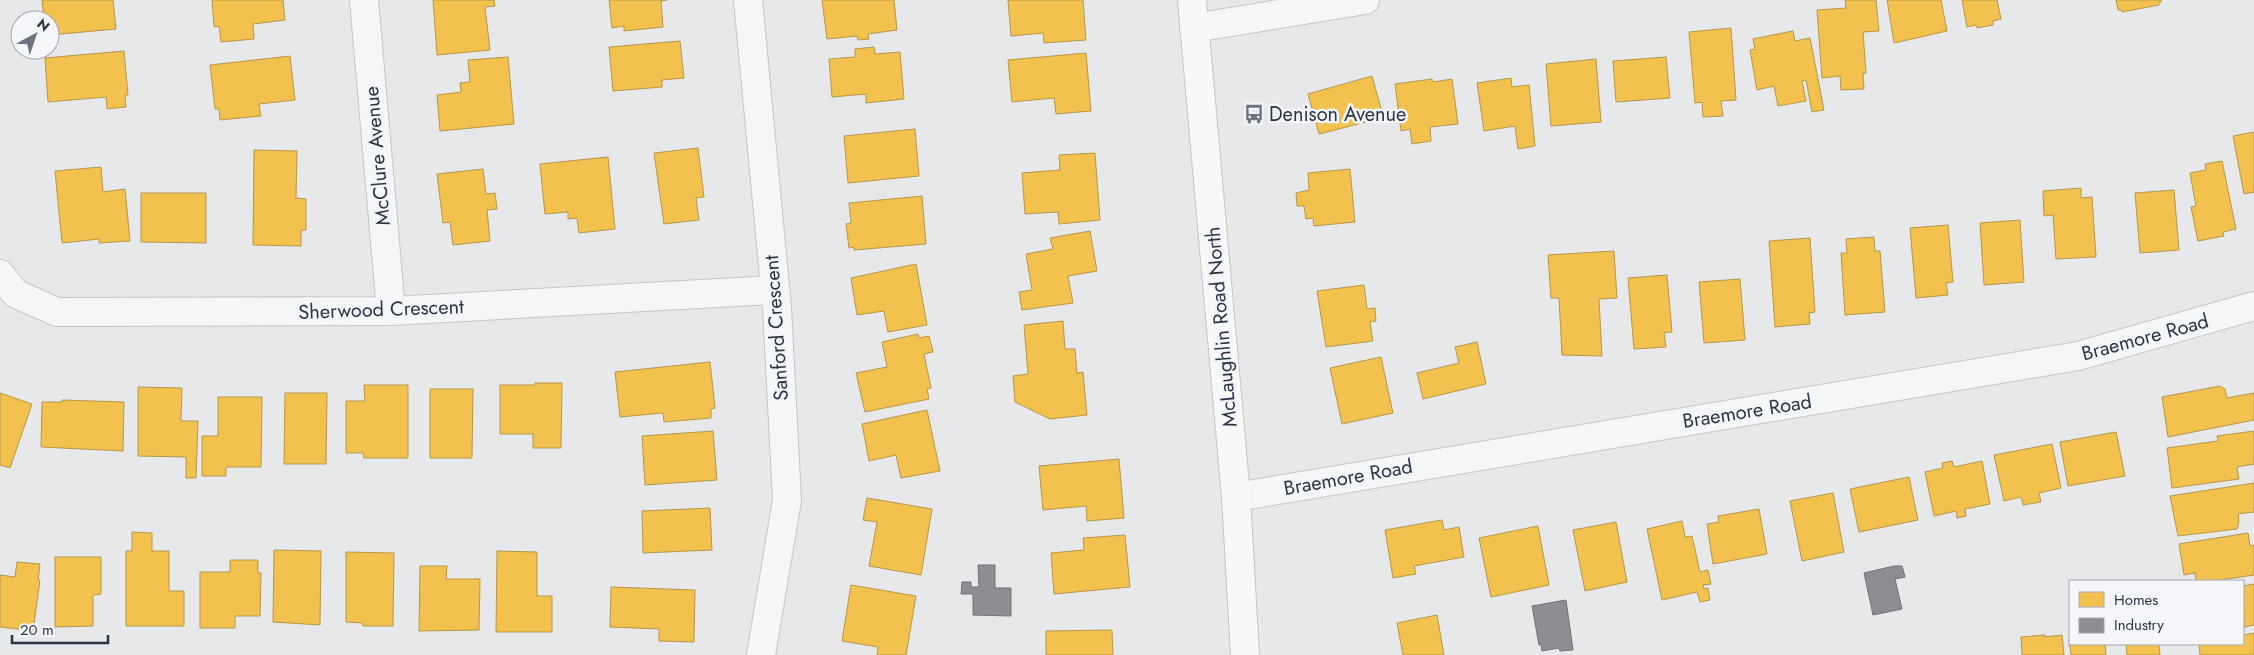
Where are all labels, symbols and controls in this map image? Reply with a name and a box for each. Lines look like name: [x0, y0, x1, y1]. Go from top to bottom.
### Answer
north arrow: [10, 10, 60, 60]
text: N: [33, 14, 54, 36]
street label: McClure Avenue: [357, 85, 398, 227]
place label: Denison Avenue: [1269, 100, 1406, 129]
bus stop icon: Denison Avenue: [1243, 103, 1265, 125]
street label: McLaughlin Road North: [1198, 226, 1245, 428]
street label: Sanford Crescent: [757, 254, 796, 402]
street label: Sherwood Crescent: [298, 292, 464, 327]
street label: Braemore Road: [2078, 307, 2212, 368]
street label: Braemore Road: [1680, 387, 1814, 436]
street label: Braemore Road: [1281, 452, 1415, 503]
legend: [2069, 580, 2244, 645]
text: Homes: [2114, 589, 2158, 611]
scale bar: [12, 612, 109, 644]
text: Industry: [2114, 614, 2164, 636]
text: 20 m: [20, 619, 54, 641]

